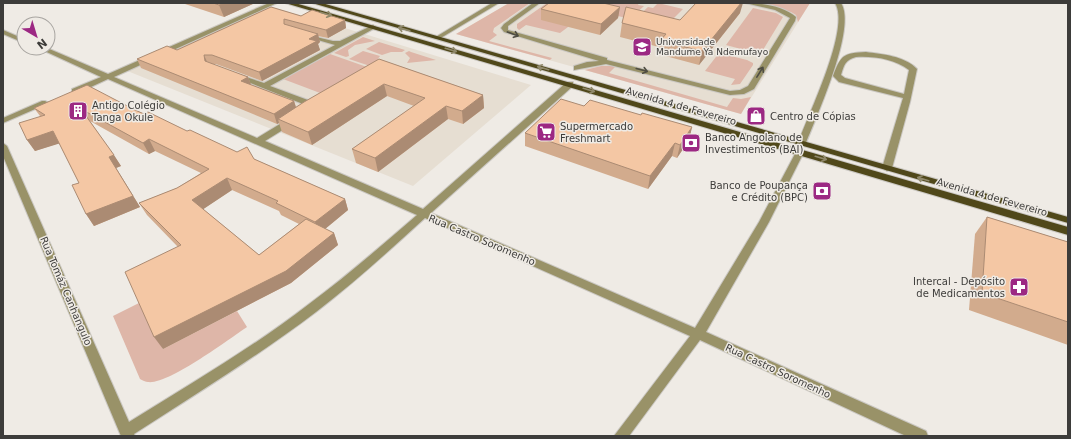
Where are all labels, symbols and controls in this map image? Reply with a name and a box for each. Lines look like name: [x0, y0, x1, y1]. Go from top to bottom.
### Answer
one-way arrow: [319, 11, 332, 18]
north arrow: [16, 16, 56, 56]
one-way arrow: [398, 25, 411, 32]
one-way arrow: [507, 30, 519, 38]
text: N: [34, 36, 49, 51]
school or university icon: Universidade Mandume Ya Ndemufayo: [631, 36, 653, 58]
place label: Universidade Mandume Ya Ndemufayo: [656, 37, 769, 57]
one-way arrow: [444, 47, 457, 54]
one-way arrow: [536, 64, 549, 71]
one-way arrow: [636, 67, 649, 74]
one-way arrow: [755, 67, 764, 78]
street label: Avenida 4 de Fevereiro: [624, 85, 738, 127]
one-way arrow: [582, 87, 595, 94]
building icon: Antigo Colégio Tanga Okule: [67, 100, 89, 122]
place label: Antigo Colégio Tanga Okule: [91, 100, 165, 123]
shop icon: Centro de Cópias: [745, 105, 767, 127]
place label: Centro de Cópias: [770, 111, 856, 122]
supermarket icon: Supermercado Freshmart: [535, 121, 557, 143]
place label: Supermercado Freshmart: [560, 121, 633, 144]
bank icon: Banco Angolano de Investimentos (BAI): [680, 132, 702, 154]
place label: Banco Angolano de Investimentos (BAI): [705, 132, 803, 155]
one-way arrow: [814, 155, 827, 162]
one-way arrow: [917, 174, 930, 182]
street label: Avenida 4 de Fevereiro: [935, 176, 1049, 218]
place label: Banco de Poupança e Crédito (BPC): [710, 180, 808, 203]
bank icon: Banco de Poupança e Crédito (BPC): [811, 180, 833, 202]
street label: Rua Castro Soromenho: [427, 213, 537, 267]
street label: Rua Tomáz Canhangulo: [38, 235, 94, 347]
place label: Intercal - Depósito de Medicamentos: [913, 276, 1005, 299]
pharmacy icon: Intercal - Depósito de Medicamentos: [1008, 276, 1030, 298]
street label: Rua Castro Soromenho: [724, 342, 832, 400]

